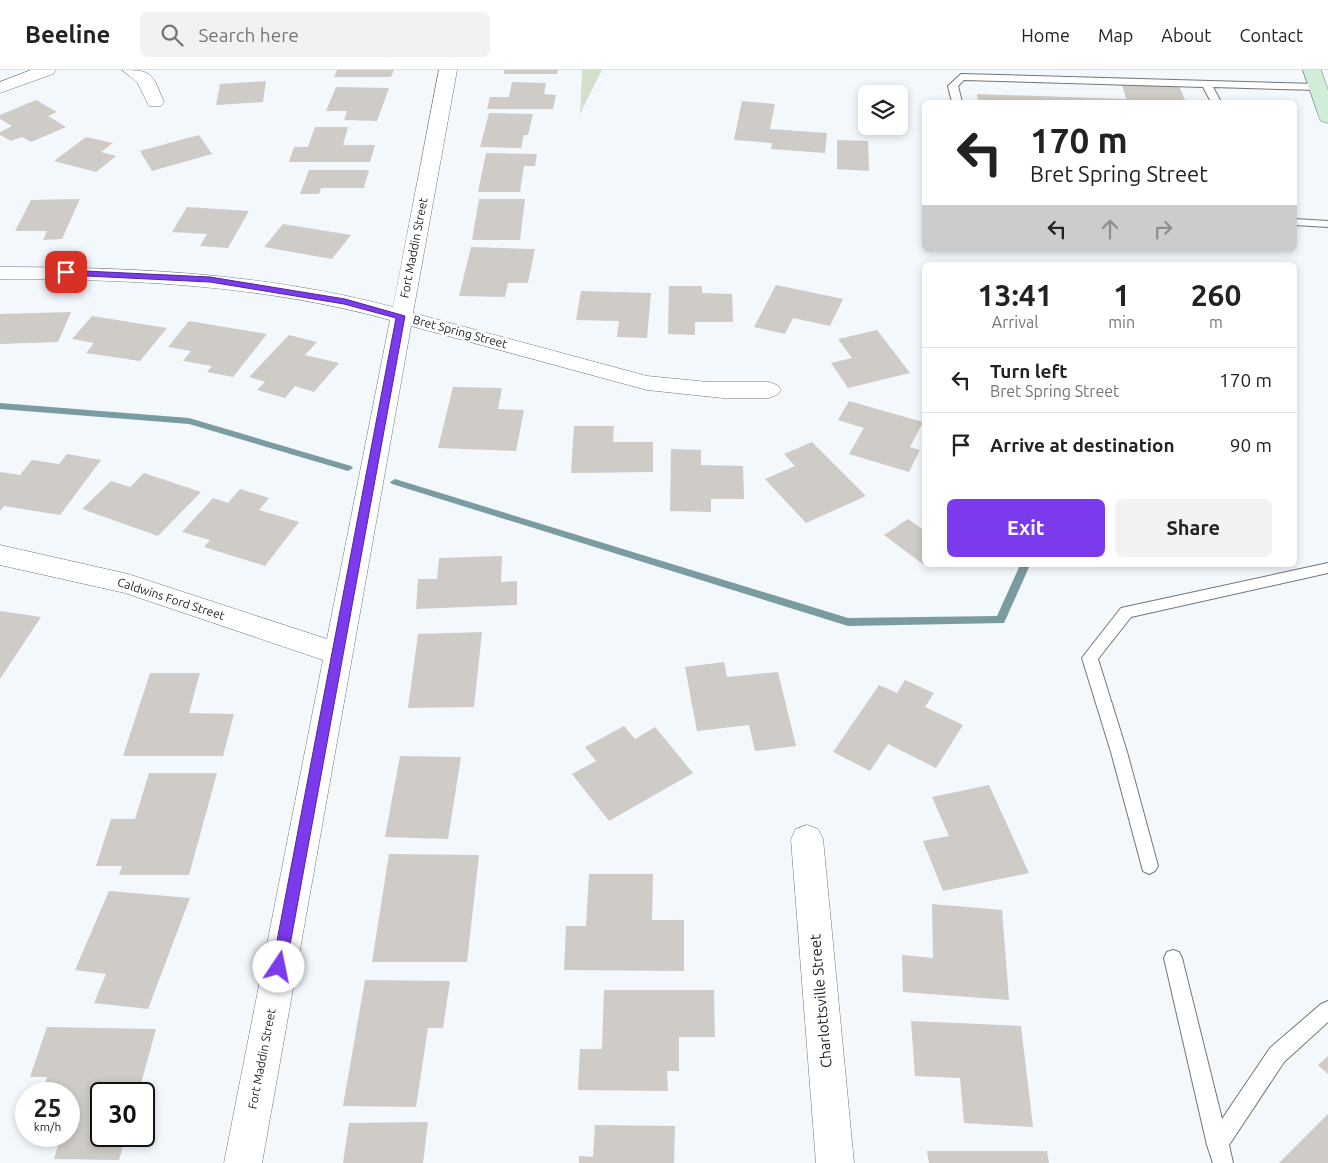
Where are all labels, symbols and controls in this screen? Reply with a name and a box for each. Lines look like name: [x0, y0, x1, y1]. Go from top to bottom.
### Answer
search box: [140, 12, 490, 57]
text: Beeline: [25, 21, 110, 48]
icon: search: [158, 21, 186, 49]
text: Search here: [198, 24, 299, 46]
text: Home: [1021, 25, 1070, 45]
text: Map: [1098, 25, 1133, 45]
text: About: [1161, 25, 1211, 45]
text: Contact: [1239, 25, 1303, 45]
map controls: [858, 85, 908, 135]
button: layers: [858, 85, 908, 135]
icon: left: [947, 120, 1012, 185]
text: 170 m: [1030, 120, 1128, 160]
text: Bret Spring Street: [1030, 161, 1208, 186]
street label: Fort Maddin Street: [397, 196, 430, 299]
icon: left: [1043, 215, 1071, 243]
icon: ahead: [1096, 215, 1124, 243]
icon: right: [1149, 215, 1177, 243]
pin: [45, 251, 87, 293]
icon: arrive: [52, 258, 80, 286]
text: 13:41: [978, 278, 1053, 312]
text: 1: [1113, 278, 1130, 312]
text: 260: [1191, 278, 1241, 312]
street label: Bret Spring Street: [412, 313, 509, 350]
text: Arrival: [992, 313, 1038, 331]
text: min: [1108, 313, 1135, 331]
text: m: [1209, 313, 1223, 331]
text: Turn left: [990, 360, 1068, 382]
icon: left: [947, 366, 975, 394]
text: 170 m: [1219, 369, 1272, 391]
text: Bret Spring Street: [990, 382, 1119, 400]
icon: arrive: [947, 431, 975, 459]
text: Arrive at destination: [990, 434, 1175, 456]
text: 90 m: [1230, 434, 1272, 456]
button: Exit: [947, 499, 1105, 557]
button: Share: [1115, 499, 1272, 557]
street label: Caldwins Ford Street: [116, 575, 227, 622]
street label: Charlottsville Street: [806, 933, 835, 1069]
position arrow: [252, 940, 304, 992]
street label: Fort Maddin Street: [245, 1007, 278, 1110]
speed limit sign: 30: [90, 1082, 155, 1147]
text: 25: [33, 1094, 62, 1122]
text: km/h: [34, 1120, 61, 1133]

